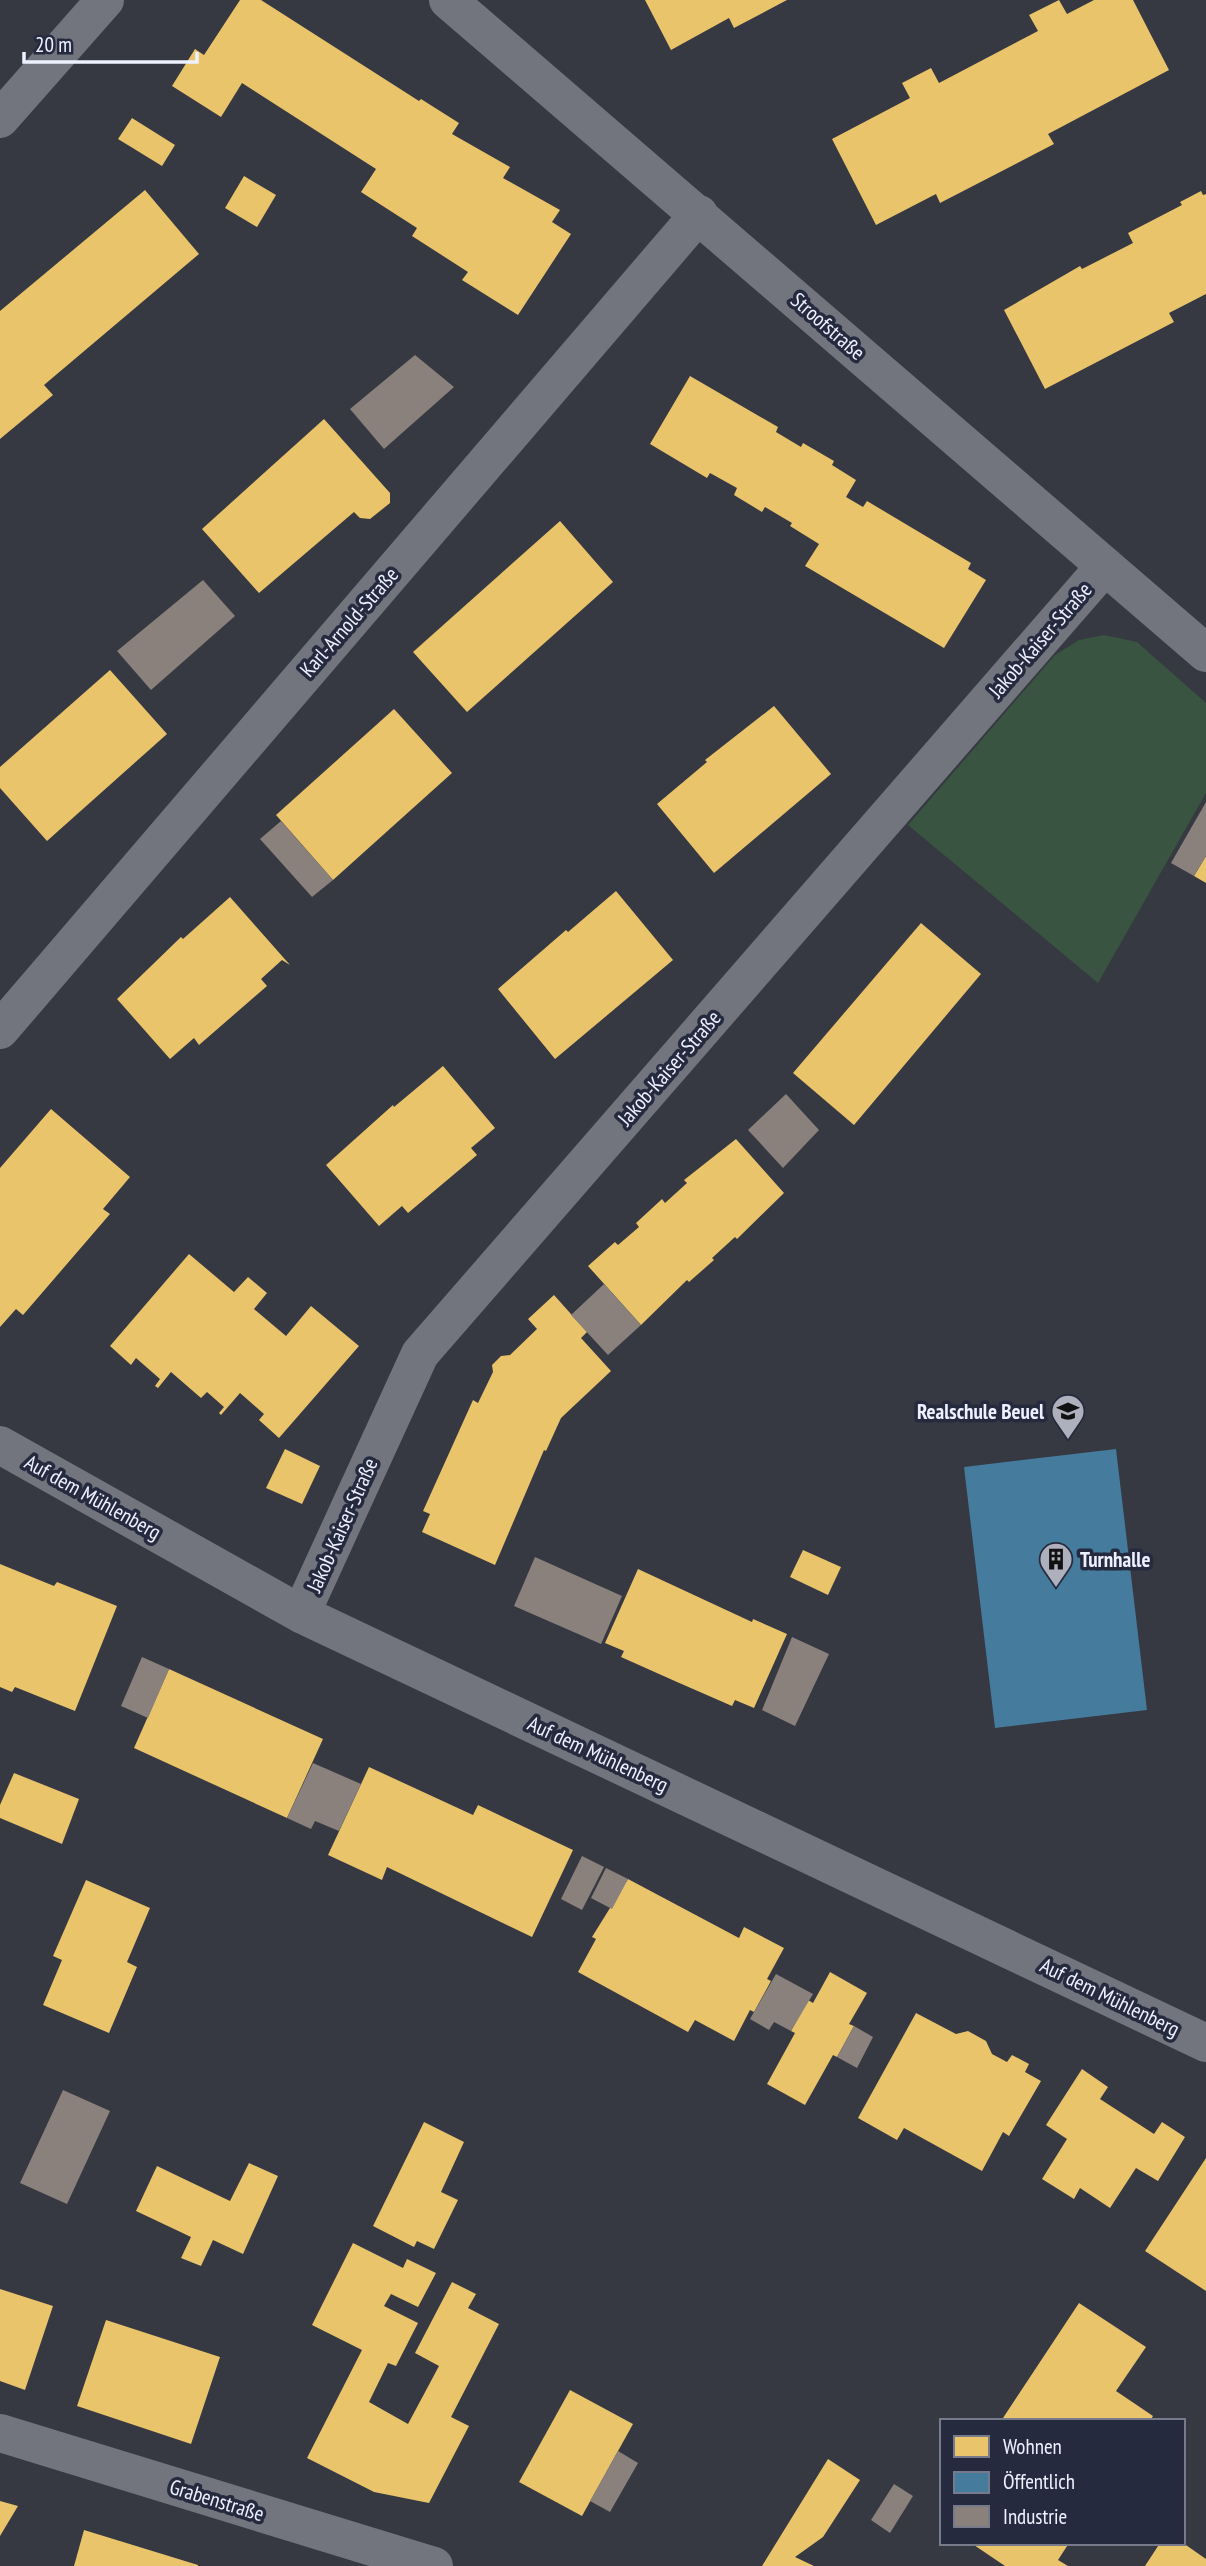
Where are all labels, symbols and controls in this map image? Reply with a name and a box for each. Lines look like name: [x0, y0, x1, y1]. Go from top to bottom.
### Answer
scale bar: [24, 21, 198, 65]
text: 20 m: [35, 31, 72, 58]
street label: Stroofstraße: [785, 286, 871, 366]
street label: Karl-Arnold-Straße: [294, 561, 404, 683]
street label: Jakob-Kaiser-Straße: [982, 577, 1097, 704]
street label: Jakob-Kaiser-Straße: [611, 1005, 726, 1132]
school or university icon: Realschule Beuel: [1049, 1392, 1087, 1441]
place label: Realschule Beuel: [917, 1398, 1045, 1425]
street label: Auf dem Mühlenberg: [20, 1448, 166, 1546]
street label: Jakob-Kaiser-Straße: [300, 1454, 384, 1597]
building icon: Turnhalle: [1037, 1540, 1075, 1589]
place label: Turnhalle: [1080, 1546, 1150, 1573]
street label: Auf dem Mühlenberg: [523, 1710, 673, 1798]
street label: Auf dem Mühlenberg: [1036, 1952, 1184, 2042]
legend: [940, 2419, 1185, 2545]
text: Wohnen: [1003, 2433, 1062, 2460]
text: Öffentlich: [1003, 2468, 1075, 2495]
street label: Grabenstraße: [166, 2473, 268, 2527]
text: Industrie: [1003, 2503, 1067, 2530]

